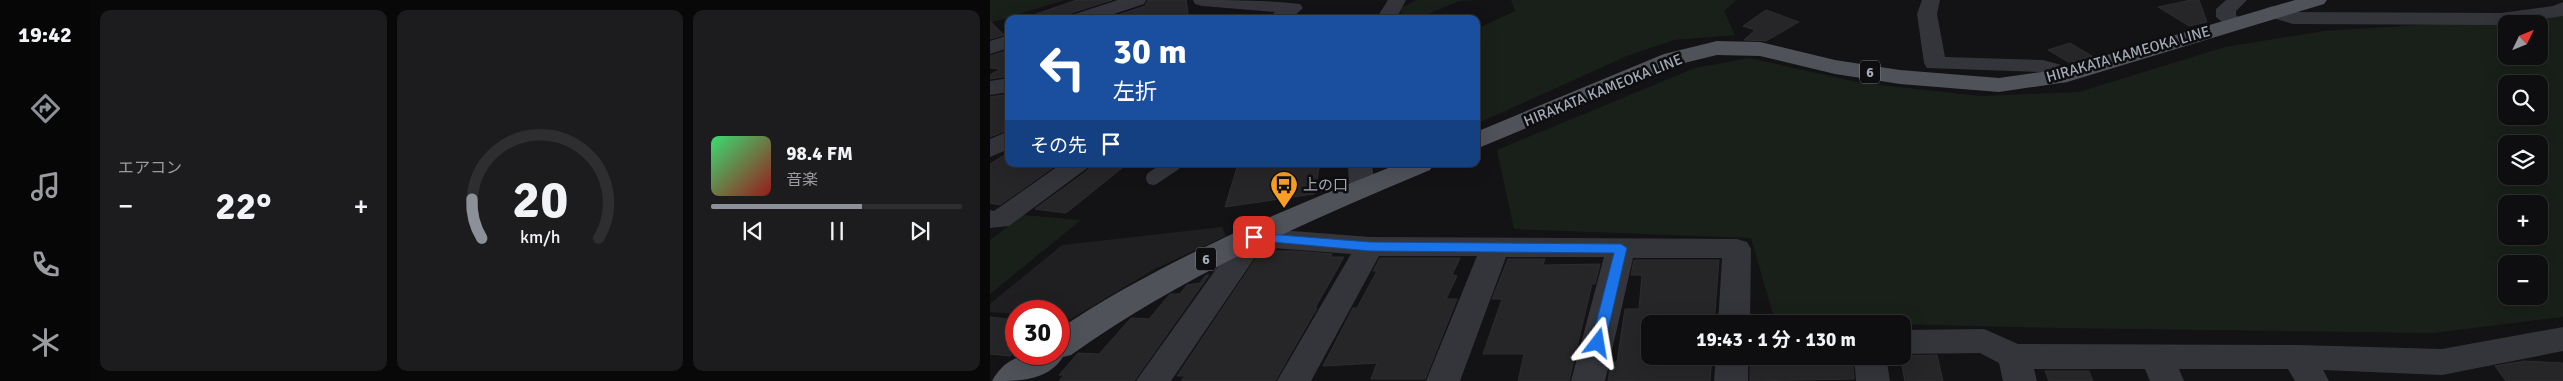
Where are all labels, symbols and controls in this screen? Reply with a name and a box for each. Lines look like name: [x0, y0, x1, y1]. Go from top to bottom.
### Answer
north arrow: [2498, 15, 2548, 65]
map controls: [2498, 15, 2548, 305]
text: 19:42: [18, 21, 72, 48]
street label: HIRAKATA KAMEOKA LINE: [2044, 22, 2212, 86]
text: 30 m: [1113, 30, 1187, 73]
icon: left: [1030, 35, 1095, 100]
street label: HIRAKATA KAMEOKA LINE: [1521, 50, 1685, 130]
road number: 6: [1860, 61, 1880, 84]
button: search: [2498, 75, 2548, 125]
text: 左折: [1113, 78, 1157, 105]
icon: directions: [28, 91, 63, 126]
icon: arrive: [1097, 130, 1125, 158]
text: その先: [1030, 134, 1087, 158]
button: layers: [2498, 135, 2548, 185]
text: 98.4 FM: [786, 142, 853, 166]
text: エアコン: [118, 158, 182, 178]
text: 20: [512, 168, 568, 232]
icon: music: [28, 169, 63, 204]
text: 音楽: [786, 170, 818, 190]
bus stop icon: 上の口: [1269, 170, 1299, 209]
place label: 上の口: [1303, 176, 1348, 194]
text: 22°: [215, 183, 271, 230]
text: −: [118, 189, 133, 223]
text: +: [354, 189, 369, 223]
button: +: [2498, 195, 2548, 245]
pin: [1233, 216, 1275, 258]
icon: previous: [739, 217, 767, 245]
icon: pause: [823, 217, 851, 245]
icon: next: [906, 217, 934, 245]
icon: arrive: [1240, 223, 1268, 251]
text: km/h: [520, 226, 560, 248]
icon: phone: [28, 247, 63, 282]
road number: 6: [1196, 248, 1216, 270]
button: −: [2498, 255, 2548, 305]
speed limit sign: 30: [1005, 300, 1070, 365]
position arrow: [1571, 316, 1623, 368]
icon: climate: [28, 325, 63, 360]
text: 19:43 · 1 分 · 130 m: [1696, 328, 1856, 352]

